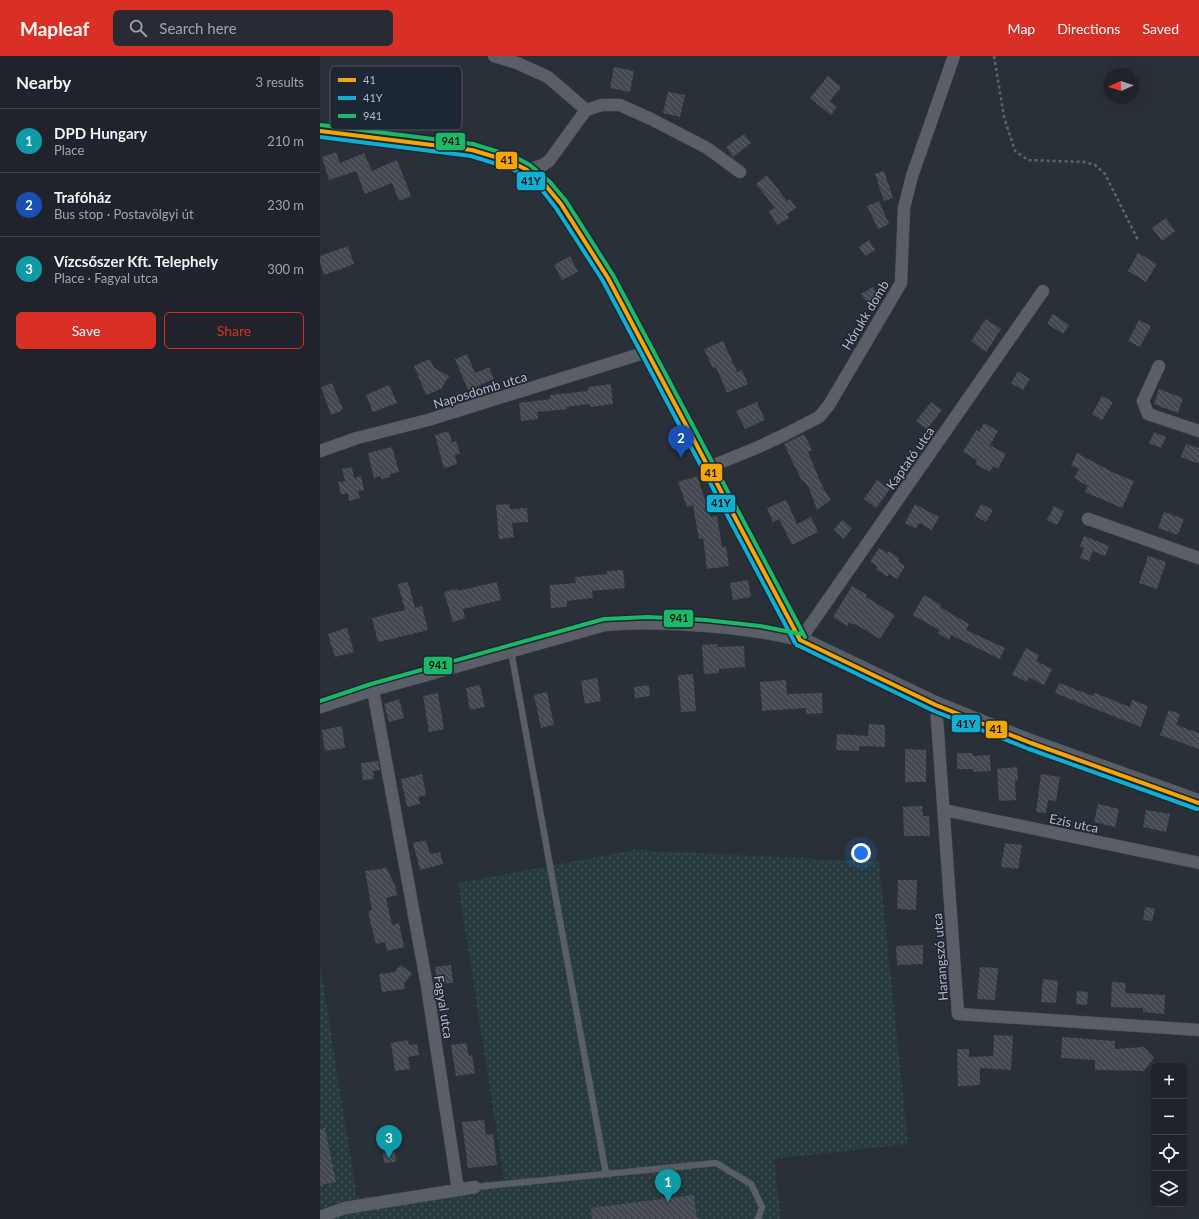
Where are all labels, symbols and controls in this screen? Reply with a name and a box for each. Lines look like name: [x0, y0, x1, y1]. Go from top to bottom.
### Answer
search box: [113, 10, 393, 46]
text: Mapleaf: [20, 17, 89, 40]
icon: search: [127, 17, 149, 39]
text: Search here: [159, 19, 237, 37]
text: Map: [1008, 20, 1035, 37]
text: Directions: [1057, 20, 1120, 37]
text: Saved: [1142, 20, 1179, 37]
legend: [330, 66, 462, 130]
north arrow: [1103, 68, 1139, 104]
text: Nearby: [16, 72, 71, 93]
text: 41: [363, 73, 376, 86]
text: 3 results: [256, 74, 304, 90]
text: 41Y: [363, 91, 383, 104]
text: 941: [363, 109, 382, 122]
text: DPD Hungary: [54, 124, 147, 142]
line badge: 941: [435, 132, 466, 151]
text: 1: [25, 133, 33, 149]
text: 210 m: [267, 133, 304, 149]
text: 941: [441, 134, 461, 147]
text: Place: [54, 142, 84, 158]
line badge: 41: [495, 151, 518, 170]
text: 41: [501, 153, 513, 166]
line badge: 41Y: [516, 171, 546, 191]
text: 41Y: [521, 174, 542, 187]
text: Trafóház: [54, 188, 111, 206]
text: 2: [25, 197, 33, 213]
text: 230 m: [267, 197, 304, 213]
text: Bus stop · Postavölgyi út: [54, 206, 194, 222]
text: Vízcsőszer Kft. Telephely: [54, 252, 218, 270]
text: 3: [25, 261, 33, 277]
text: 300 m: [267, 261, 304, 277]
text: Place · Fagyal utca: [54, 270, 158, 286]
street label: Hórukk domb: [838, 277, 892, 353]
button: Save: [16, 312, 156, 349]
button: Share: [164, 312, 304, 349]
street label: Naposdomb utca: [431, 368, 529, 412]
street label: Kaptató utca: [882, 423, 938, 493]
pin: 2: [668, 425, 694, 458]
line badge: 41: [700, 463, 723, 482]
text: 41: [705, 466, 717, 479]
line badge: 41Y: [706, 494, 736, 513]
text: 41Y: [711, 496, 732, 509]
line badge: 941: [663, 609, 694, 628]
text: 941: [669, 611, 689, 624]
line badge: 941: [423, 656, 453, 675]
text: 941: [428, 658, 448, 671]
line badge: 41Y: [951, 714, 981, 733]
text: 41Y: [956, 717, 977, 730]
line badge: 41: [985, 720, 1008, 739]
text: 41: [990, 722, 1002, 735]
street label: Ezis utca: [1048, 810, 1100, 836]
your location: [851, 843, 871, 863]
street label: Harangszó utca: [929, 913, 951, 1001]
street label: Fagyal utca: [431, 974, 457, 1040]
map controls: [1151, 1063, 1187, 1207]
button: +: [1151, 1063, 1187, 1099]
button: −: [1151, 1099, 1187, 1135]
pin: 3: [376, 1125, 402, 1158]
button: locate: [1151, 1135, 1187, 1171]
pin: 1: [655, 1169, 681, 1202]
button: layers: [1151, 1171, 1187, 1207]

